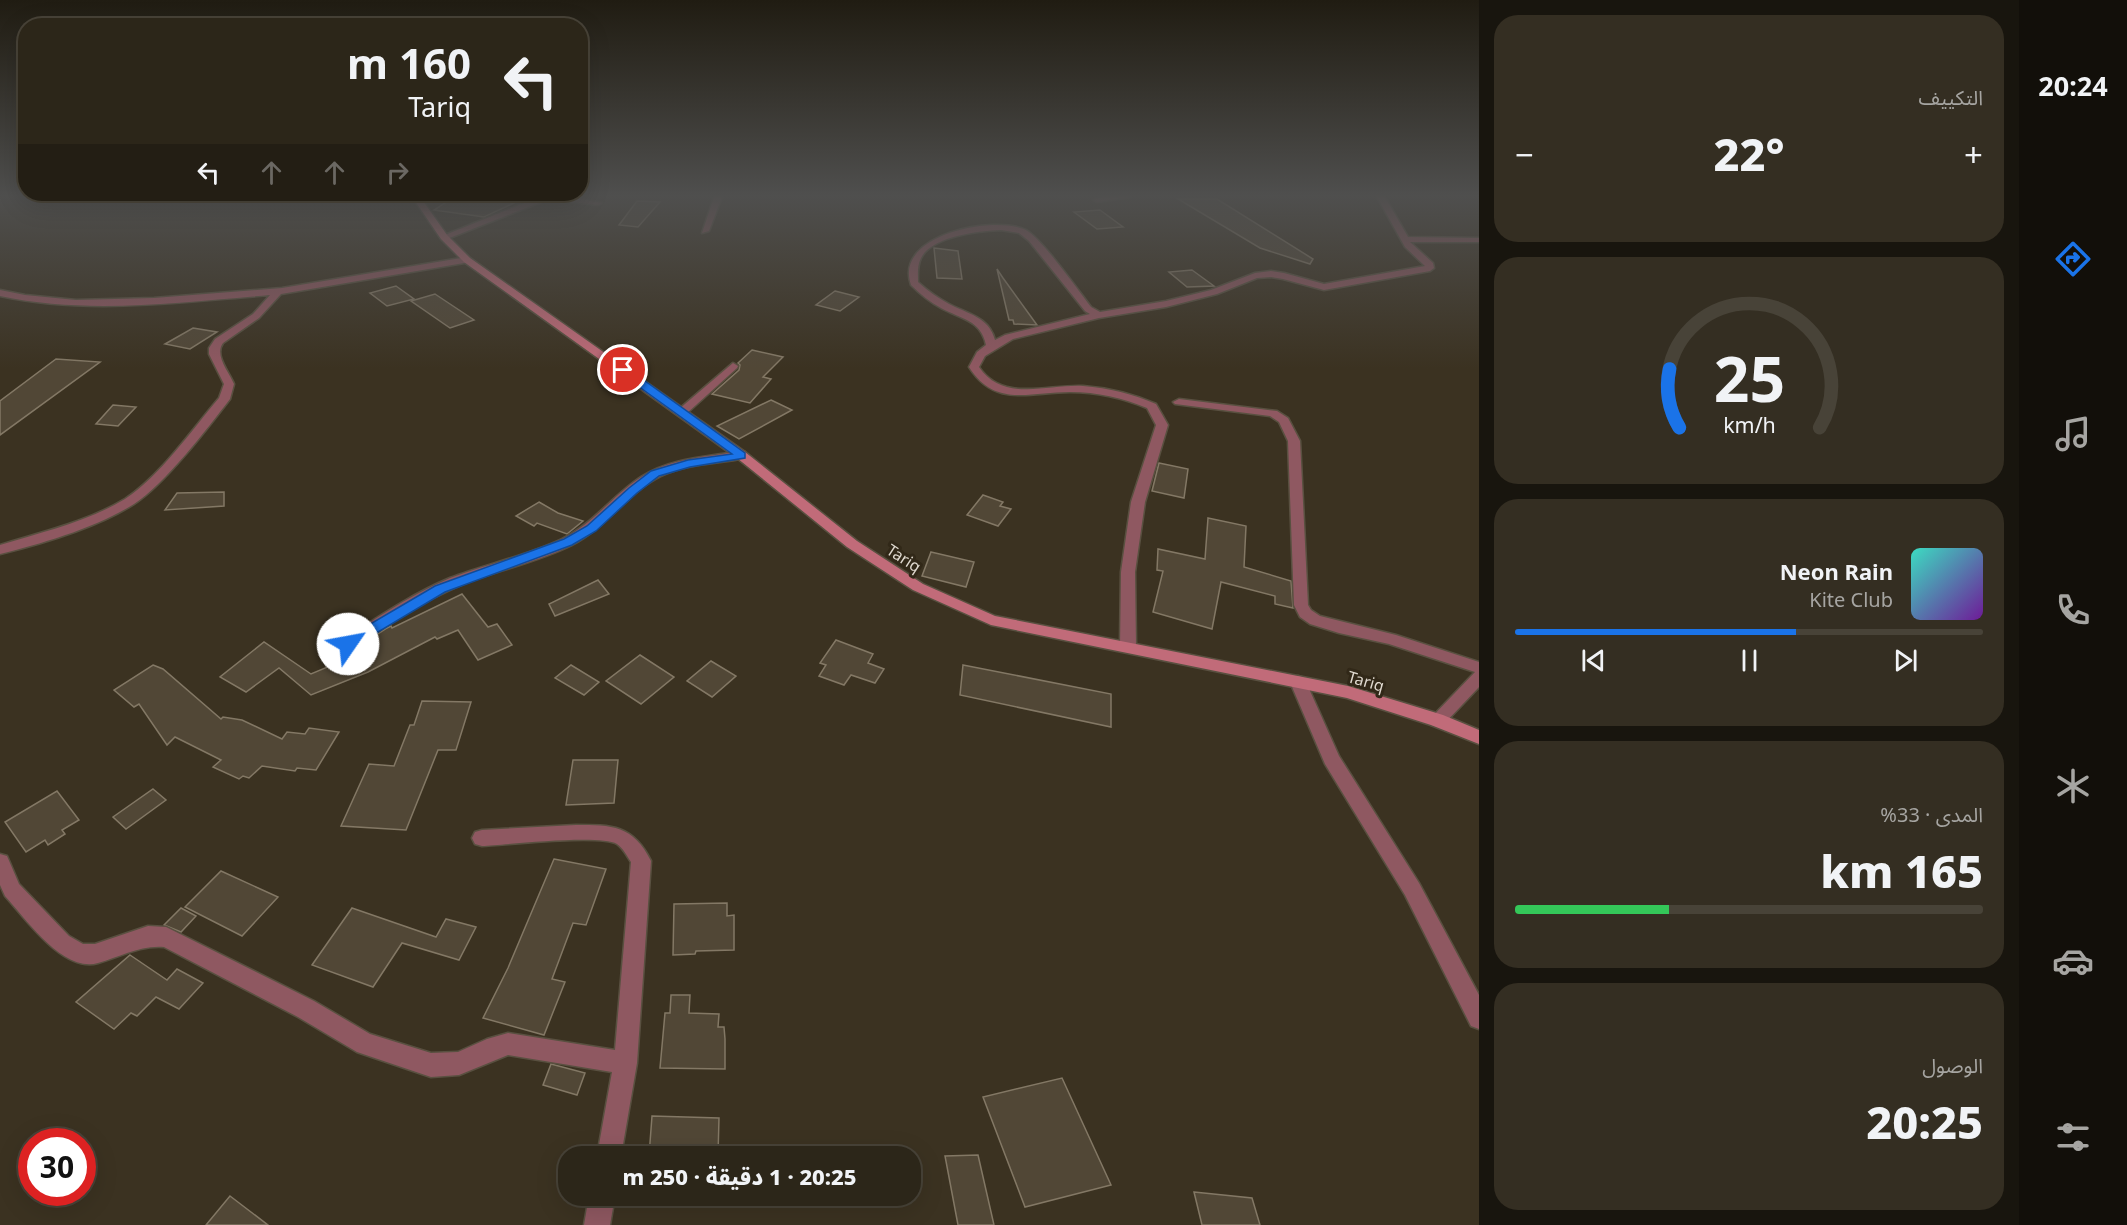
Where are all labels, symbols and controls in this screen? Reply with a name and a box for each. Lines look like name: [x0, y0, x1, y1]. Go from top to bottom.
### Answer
text: 160 m: [347, 34, 471, 91]
icon: left: [492, 42, 570, 120]
text: 20:24: [2038, 67, 2108, 104]
text: التكييف: [1919, 84, 1983, 111]
text: Tariq: [408, 88, 471, 125]
text: 22°: [1713, 123, 1785, 184]
text: −: [1515, 132, 1534, 177]
text: +: [1964, 132, 1983, 177]
icon: left: [192, 156, 225, 189]
icon: ahead: [255, 156, 288, 189]
icon: ahead: [318, 156, 351, 189]
icon: right: [381, 156, 414, 189]
icon: directions: [2052, 238, 2094, 280]
text: 25: [1713, 335, 1785, 420]
pin: [597, 344, 648, 395]
icon: arrive: [606, 353, 639, 386]
text: km/h: [1723, 410, 1775, 439]
icon: music: [2052, 413, 2094, 455]
street label: Tariq: [882, 539, 926, 577]
text: Neon Rain: [1780, 556, 1893, 586]
text: Kite Club: [1809, 586, 1893, 613]
icon: phone: [2052, 589, 2094, 631]
position arrow: [316, 612, 380, 676]
icon: previous: [1577, 644, 1610, 677]
icon: pause: [1733, 644, 1766, 677]
icon: next: [1889, 644, 1922, 677]
street label: Tariq: [1345, 665, 1387, 697]
icon: climate: [2052, 765, 2094, 807]
text: المدى · 33%: [1880, 801, 1983, 828]
text: 165 km: [1820, 840, 1983, 901]
icon: car: [2052, 940, 2094, 982]
text: الوصول: [1922, 1052, 1983, 1079]
text: 20:25: [1866, 1091, 1983, 1152]
icon: filters: [2052, 1116, 2094, 1158]
speed limit sign: 30: [18, 1128, 96, 1206]
text: 20:25 · 1 دقيقة · 250 m: [622, 1161, 857, 1191]

